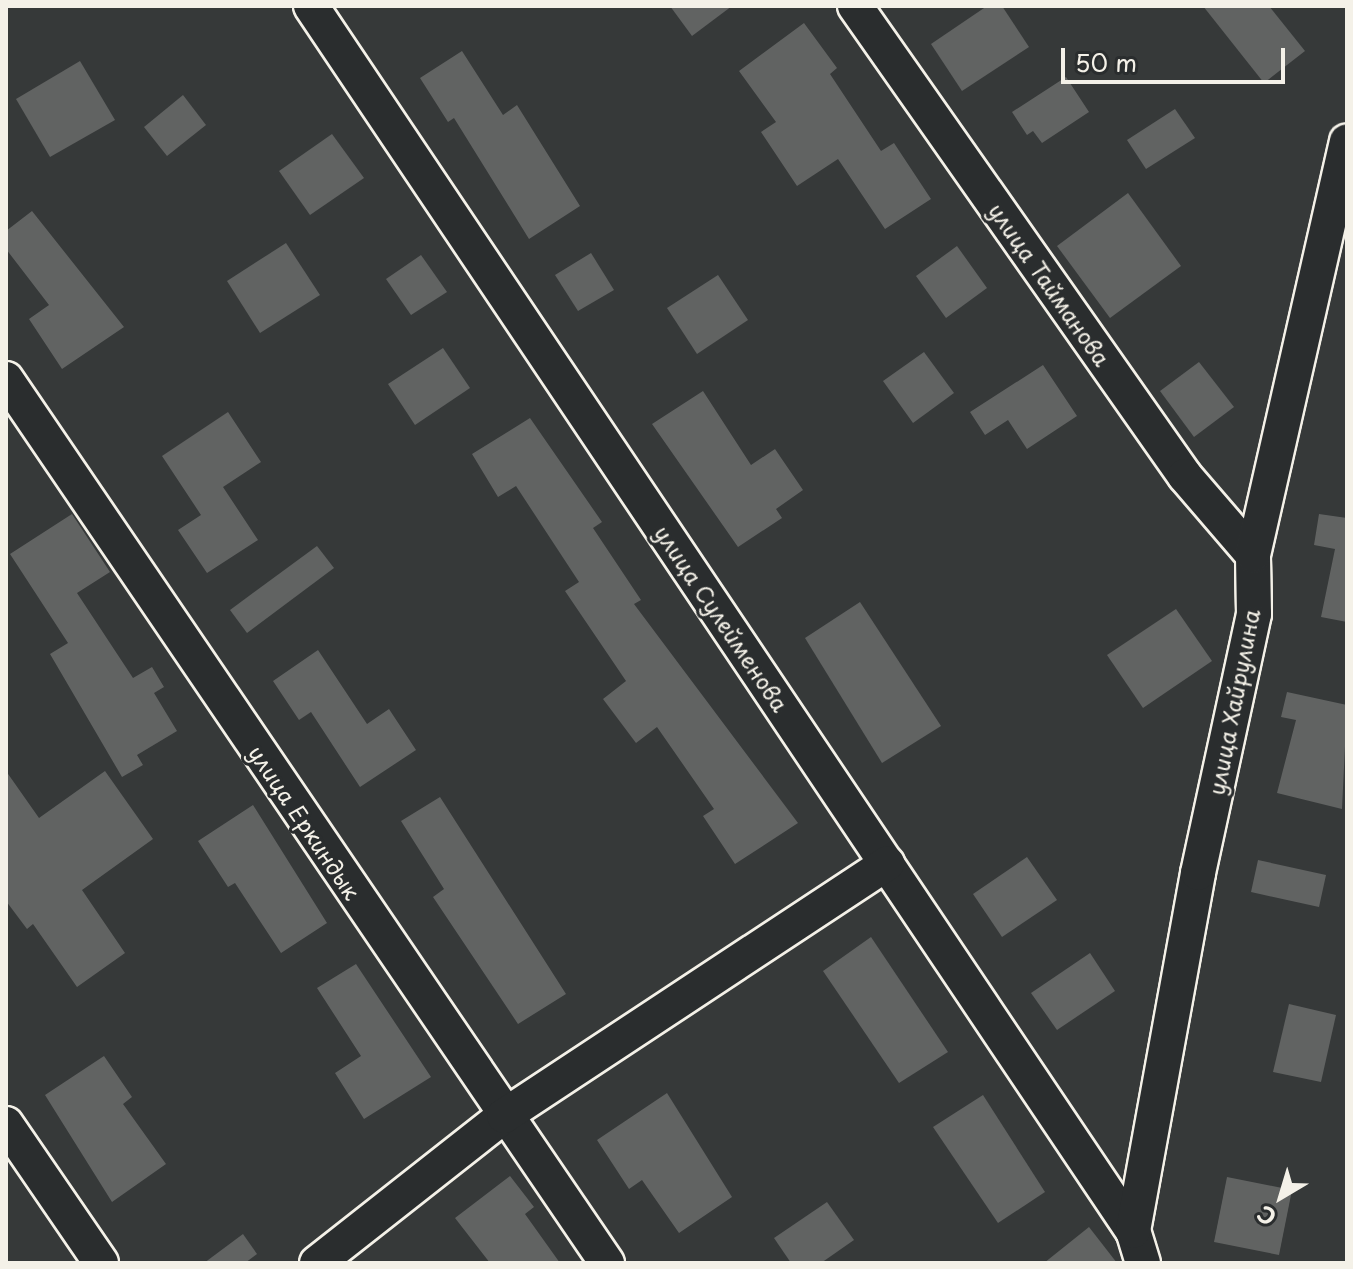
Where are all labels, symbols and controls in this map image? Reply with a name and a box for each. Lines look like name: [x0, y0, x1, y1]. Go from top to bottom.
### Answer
scale bar: [1065, 32, 1289, 82]
text: 50 m: [1075, 44, 1137, 80]
street label: улица Тайманова: [984, 197, 1116, 371]
street label: улица Сулейменова: [650, 519, 794, 717]
street label: улица Хайрулина: [1202, 606, 1264, 798]
street label: улица Еркиндык: [243, 740, 367, 904]
north arrow: [1241, 1157, 1321, 1237]
text: С: [1249, 1198, 1283, 1234]

